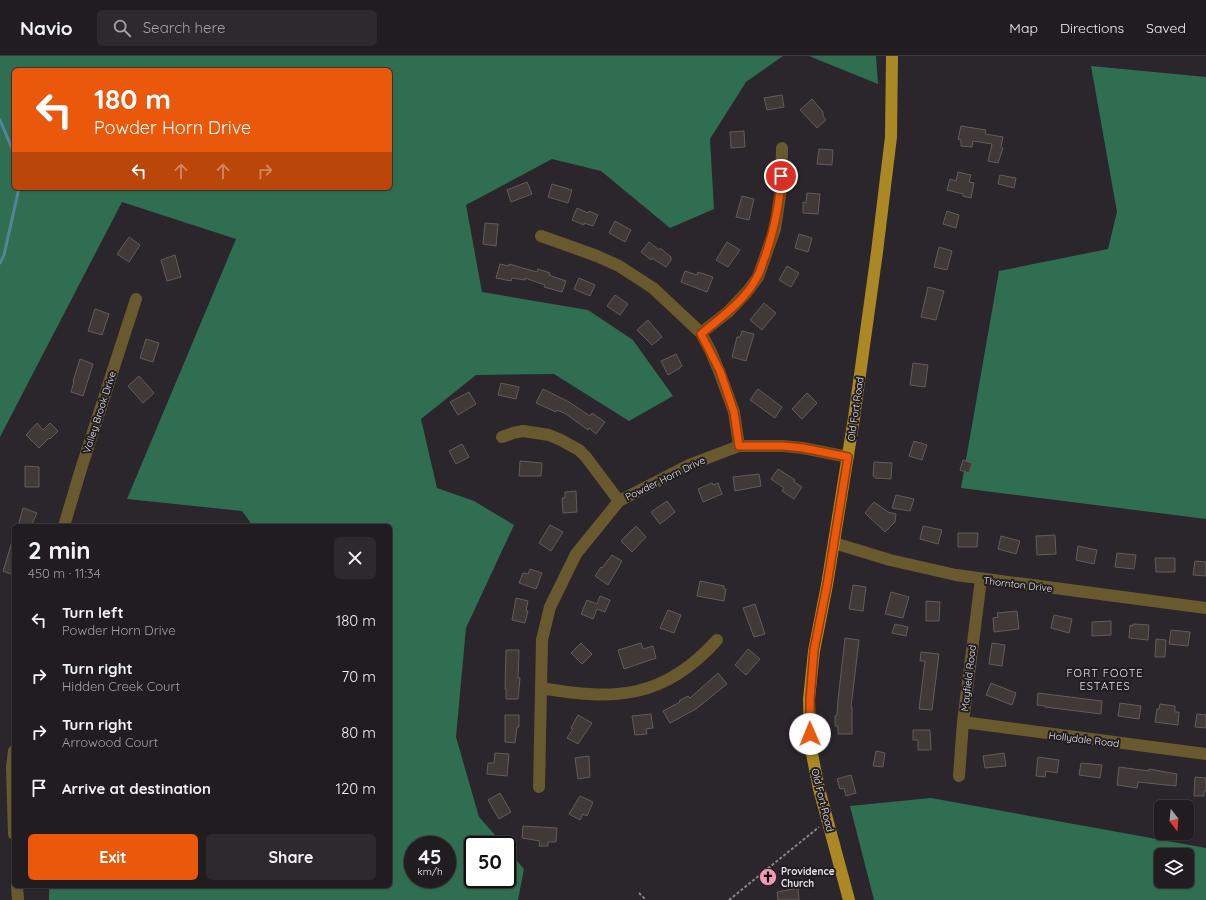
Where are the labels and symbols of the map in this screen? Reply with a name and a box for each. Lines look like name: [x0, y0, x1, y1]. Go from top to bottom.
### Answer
pin: [764, 159, 798, 193]
street label: Valley Brook Drive: [80, 369, 119, 455]
street label: Old Fort Road: [845, 376, 866, 442]
street label: Powder Horn Drive: [623, 453, 708, 503]
street label: Thornton Drive: [983, 574, 1053, 595]
street label: Mayfield Road: [958, 644, 979, 712]
district label: FORT FOOTE ESTATES: [1066, 666, 1144, 693]
position arrow: [789, 713, 831, 755]
street label: Hollydale Road: [1048, 729, 1120, 750]
street label: Old Fort Road: [808, 767, 837, 833]
north arrow: [1154, 800, 1194, 840]
speed limit sign: 50: [464, 836, 516, 888]
place label: Providence Church: [781, 865, 835, 890]
church icon: Providence Church: [758, 867, 778, 887]

